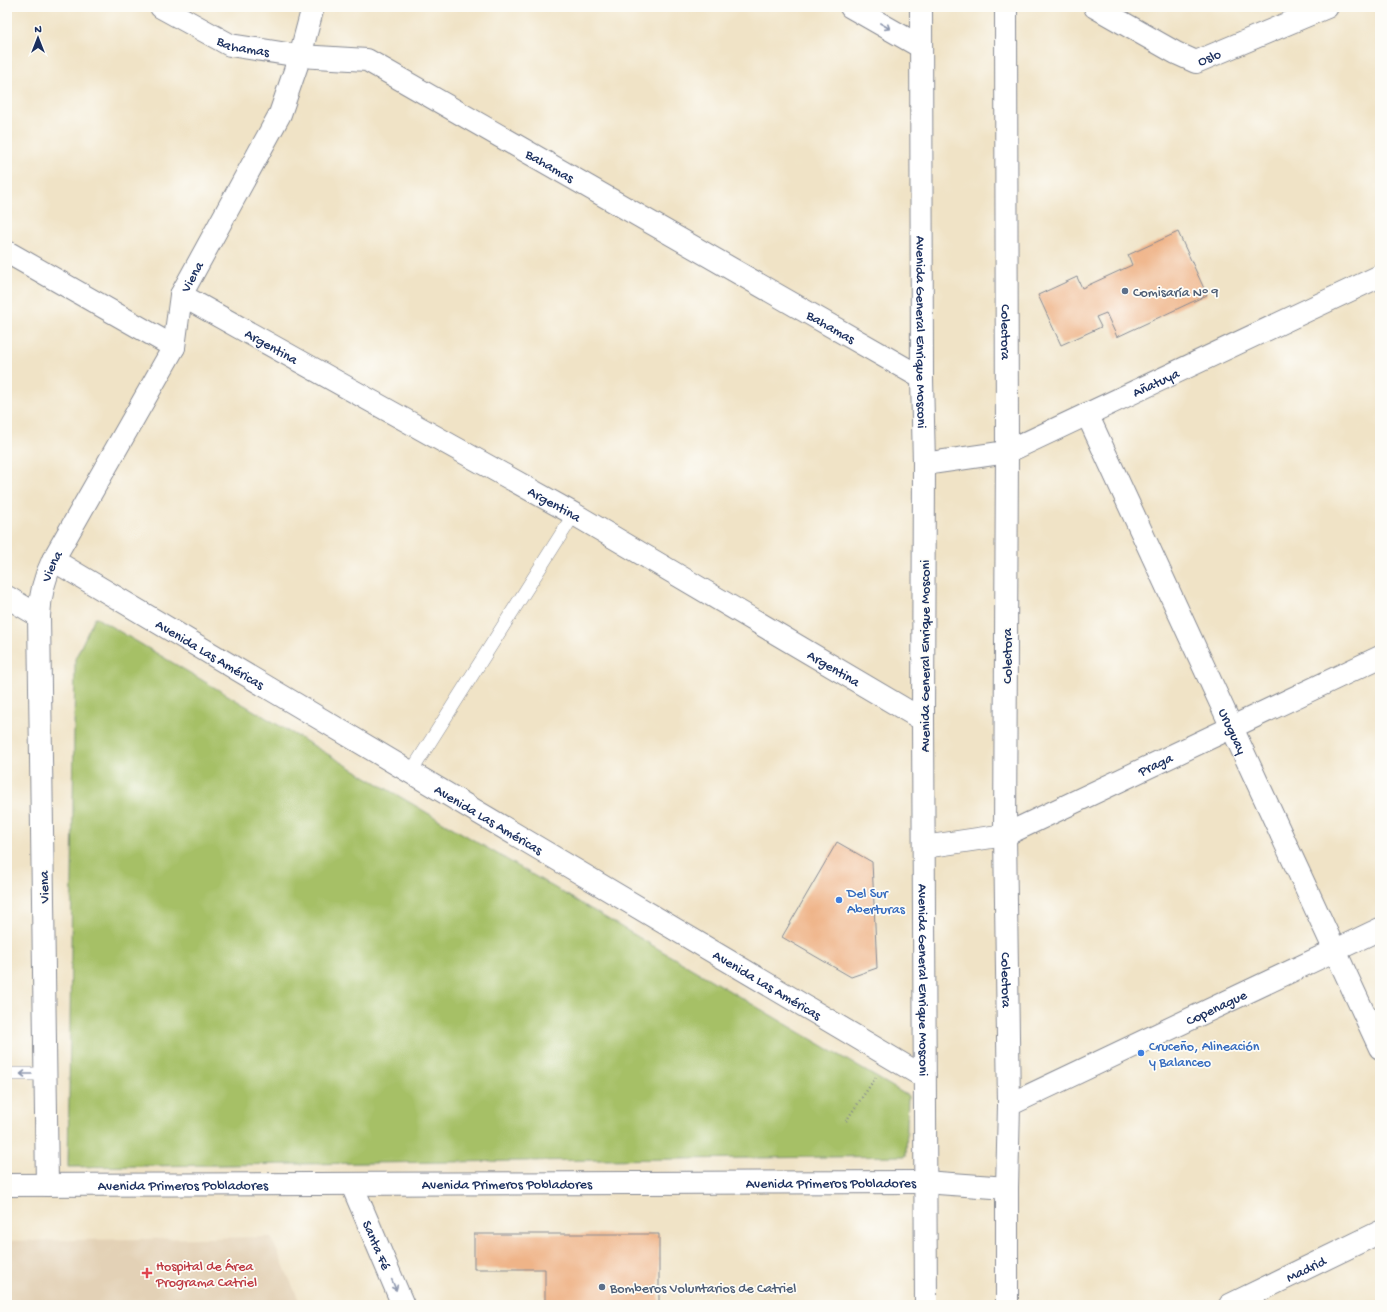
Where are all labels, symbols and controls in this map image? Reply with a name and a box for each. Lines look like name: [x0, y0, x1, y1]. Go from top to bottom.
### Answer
north arrow: [18, 18, 58, 58]
one-way arrow: [878, 23, 890, 31]
text: N: [34, 24, 42, 36]
street label: Bahamas: [212, 33, 271, 62]
street label: Oslo: [1195, 46, 1224, 71]
street label: Bahamas: [521, 146, 577, 188]
street label: Avenida General Enrique Mosconi: [911, 236, 929, 429]
street label: Viena: [178, 258, 209, 297]
place label: Comisaría N° 9: [1133, 285, 1219, 302]
marker: Comisaría N° 9: [1120, 286, 1130, 296]
street label: Colectora: [996, 304, 1013, 361]
street label: Bahamas: [802, 307, 858, 349]
street label: Argentina: [241, 326, 301, 370]
street label: Añatuya: [1130, 365, 1184, 403]
street label: Argentina: [524, 484, 584, 528]
street label: Viena: [39, 547, 68, 585]
street label: Avenida General Enrique Mosconi: [918, 560, 935, 752]
street label: Avenida Las Américas: [152, 617, 267, 695]
street label: Colectora: [1000, 627, 1017, 684]
street label: Argentina: [803, 648, 863, 692]
street label: Uruguay: [1213, 706, 1249, 758]
street label: Praga: [1135, 750, 1177, 782]
street label: Avenida Las Américas: [430, 782, 546, 860]
street label: Viena: [37, 869, 54, 904]
street label: Avenida General Enrique Mosconi: [913, 884, 931, 1076]
place label: Del Sur Aberturas: [846, 886, 906, 919]
marker: Del Sur Aberturas: [834, 895, 844, 905]
street label: Avenida Las Américas: [709, 948, 824, 1026]
street label: Colectora: [996, 952, 1014, 1009]
street label: Copenague: [1184, 987, 1251, 1031]
place label: Cruceño, Alineación y Balanceo: [1149, 1039, 1260, 1072]
marker: Cruceño, Alineación y Balanceo: [1136, 1048, 1146, 1058]
one-way arrow: [20, 1070, 33, 1078]
street label: Avenida Primeros Pobladores: [746, 1176, 917, 1194]
street label: Avenida Primeros Pobladores: [422, 1177, 593, 1195]
street label: Avenida Primeros Pobladores: [98, 1178, 269, 1196]
street label: Santa Fé: [357, 1218, 393, 1274]
street label: Madrid: [1284, 1253, 1331, 1287]
place label: Hospital de Área Programa Catriel: [155, 1259, 257, 1292]
marker: Hospital de Área Programa Catriel: [141, 1267, 153, 1279]
one-way arrow: [391, 1279, 399, 1291]
place label: Bomberos Voluntarios de Catriel: [609, 1281, 796, 1298]
marker: Bomberos Voluntarios de Catriel: [597, 1282, 607, 1292]

